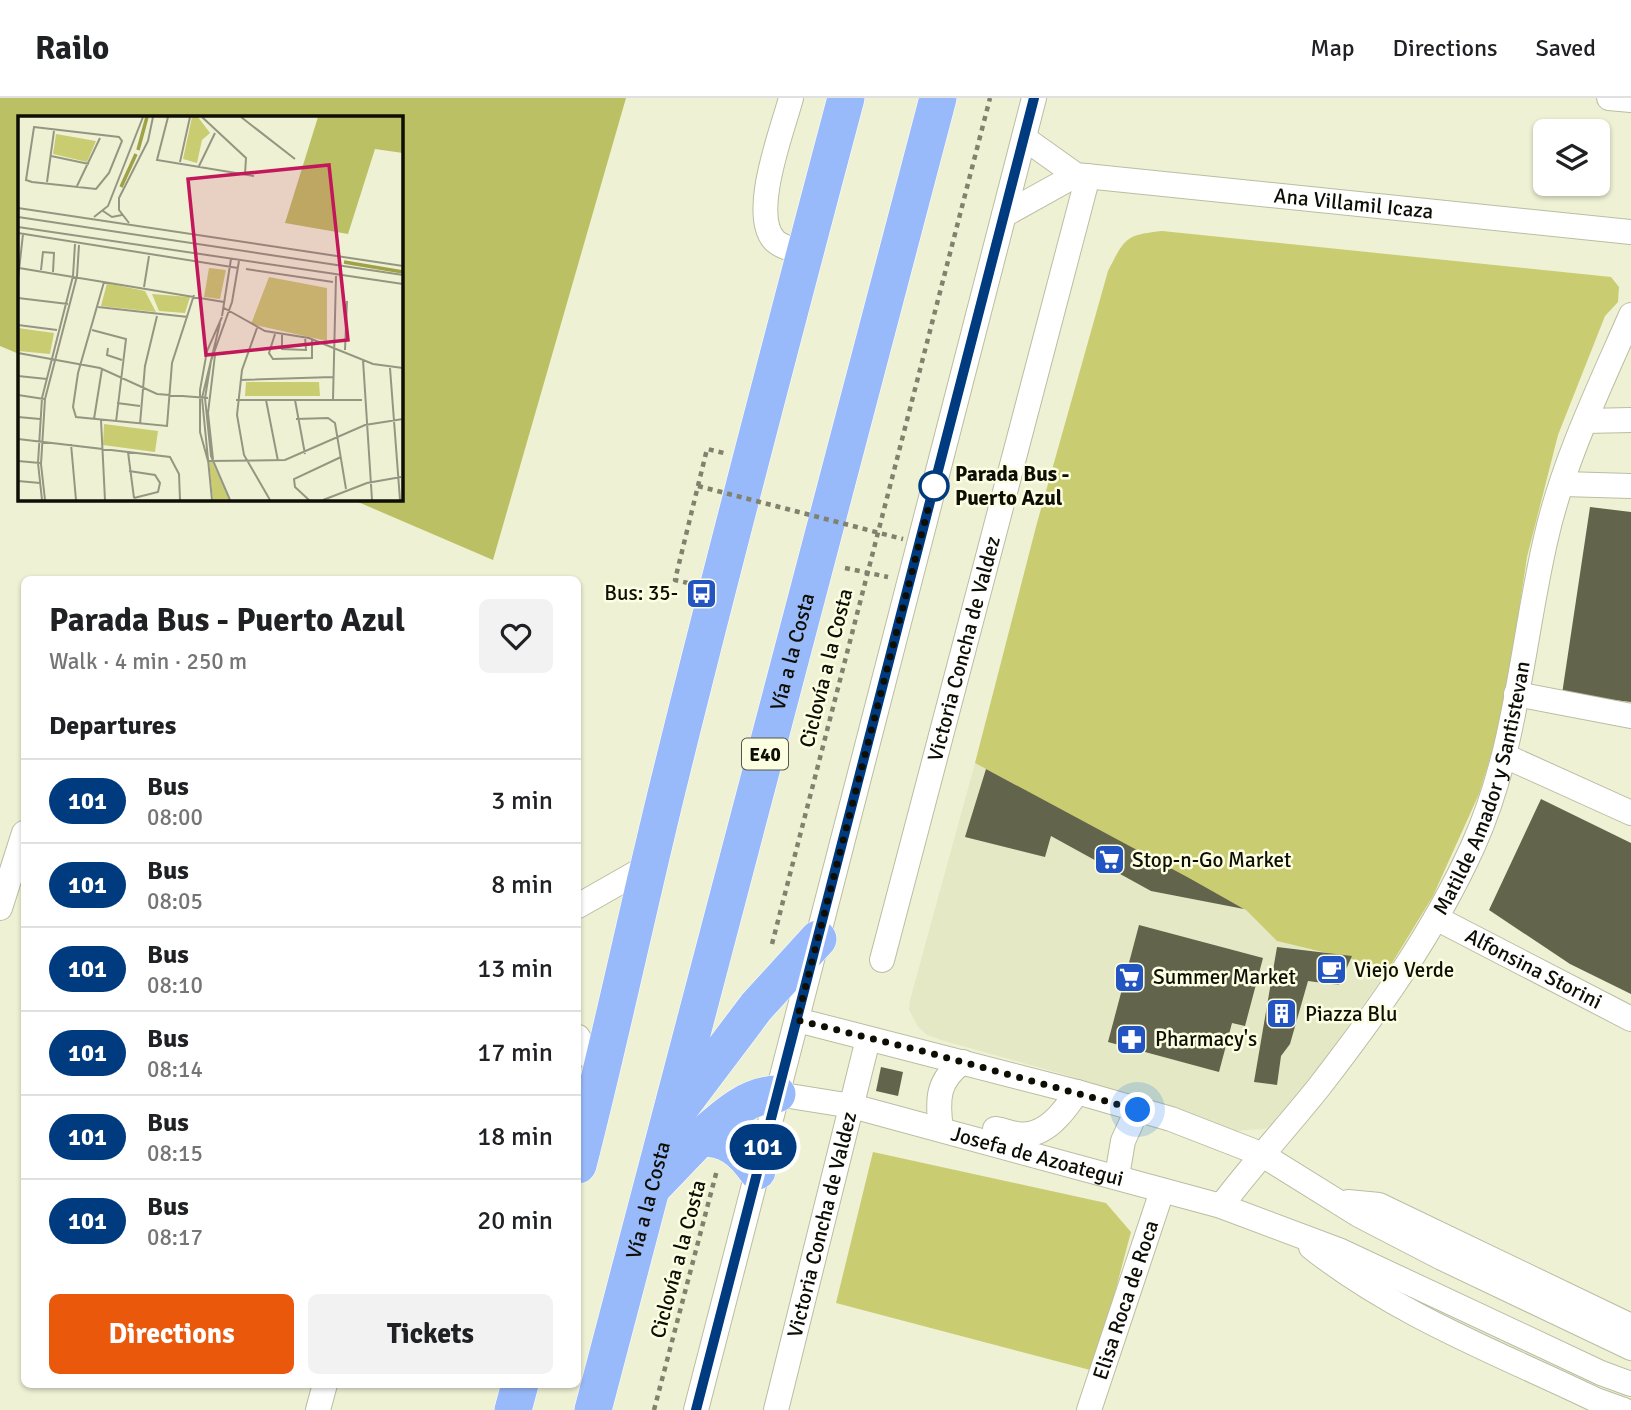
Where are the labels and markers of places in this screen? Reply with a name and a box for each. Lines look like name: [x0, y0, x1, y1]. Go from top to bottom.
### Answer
place label: Parada Bus - Puerto Azul: [955, 461, 1070, 511]
marker: Parada Bus - Puerto Azul: [919, 471, 949, 501]
bus stop icon: Bus: 35-: [684, 576, 718, 610]
place label: Bus: 35-: [604, 580, 678, 606]
supermarket icon: Stop-n-Go Market: [1092, 843, 1126, 877]
place label: Stop-n-Go Market: [1132, 847, 1291, 873]
cafe icon: Viejo Verde: [1314, 953, 1348, 987]
place label: Viejo Verde: [1354, 957, 1454, 983]
supermarket icon: Summer Market: [1113, 960, 1147, 994]
place label: Summer Market: [1153, 964, 1296, 990]
building icon: Piazza Blu: [1265, 997, 1299, 1031]
place label: Piazza Blu: [1305, 1001, 1397, 1027]
pharmacy icon: Pharmacy's: [1115, 1022, 1149, 1056]
place label: Pharmacy's: [1155, 1026, 1257, 1052]

